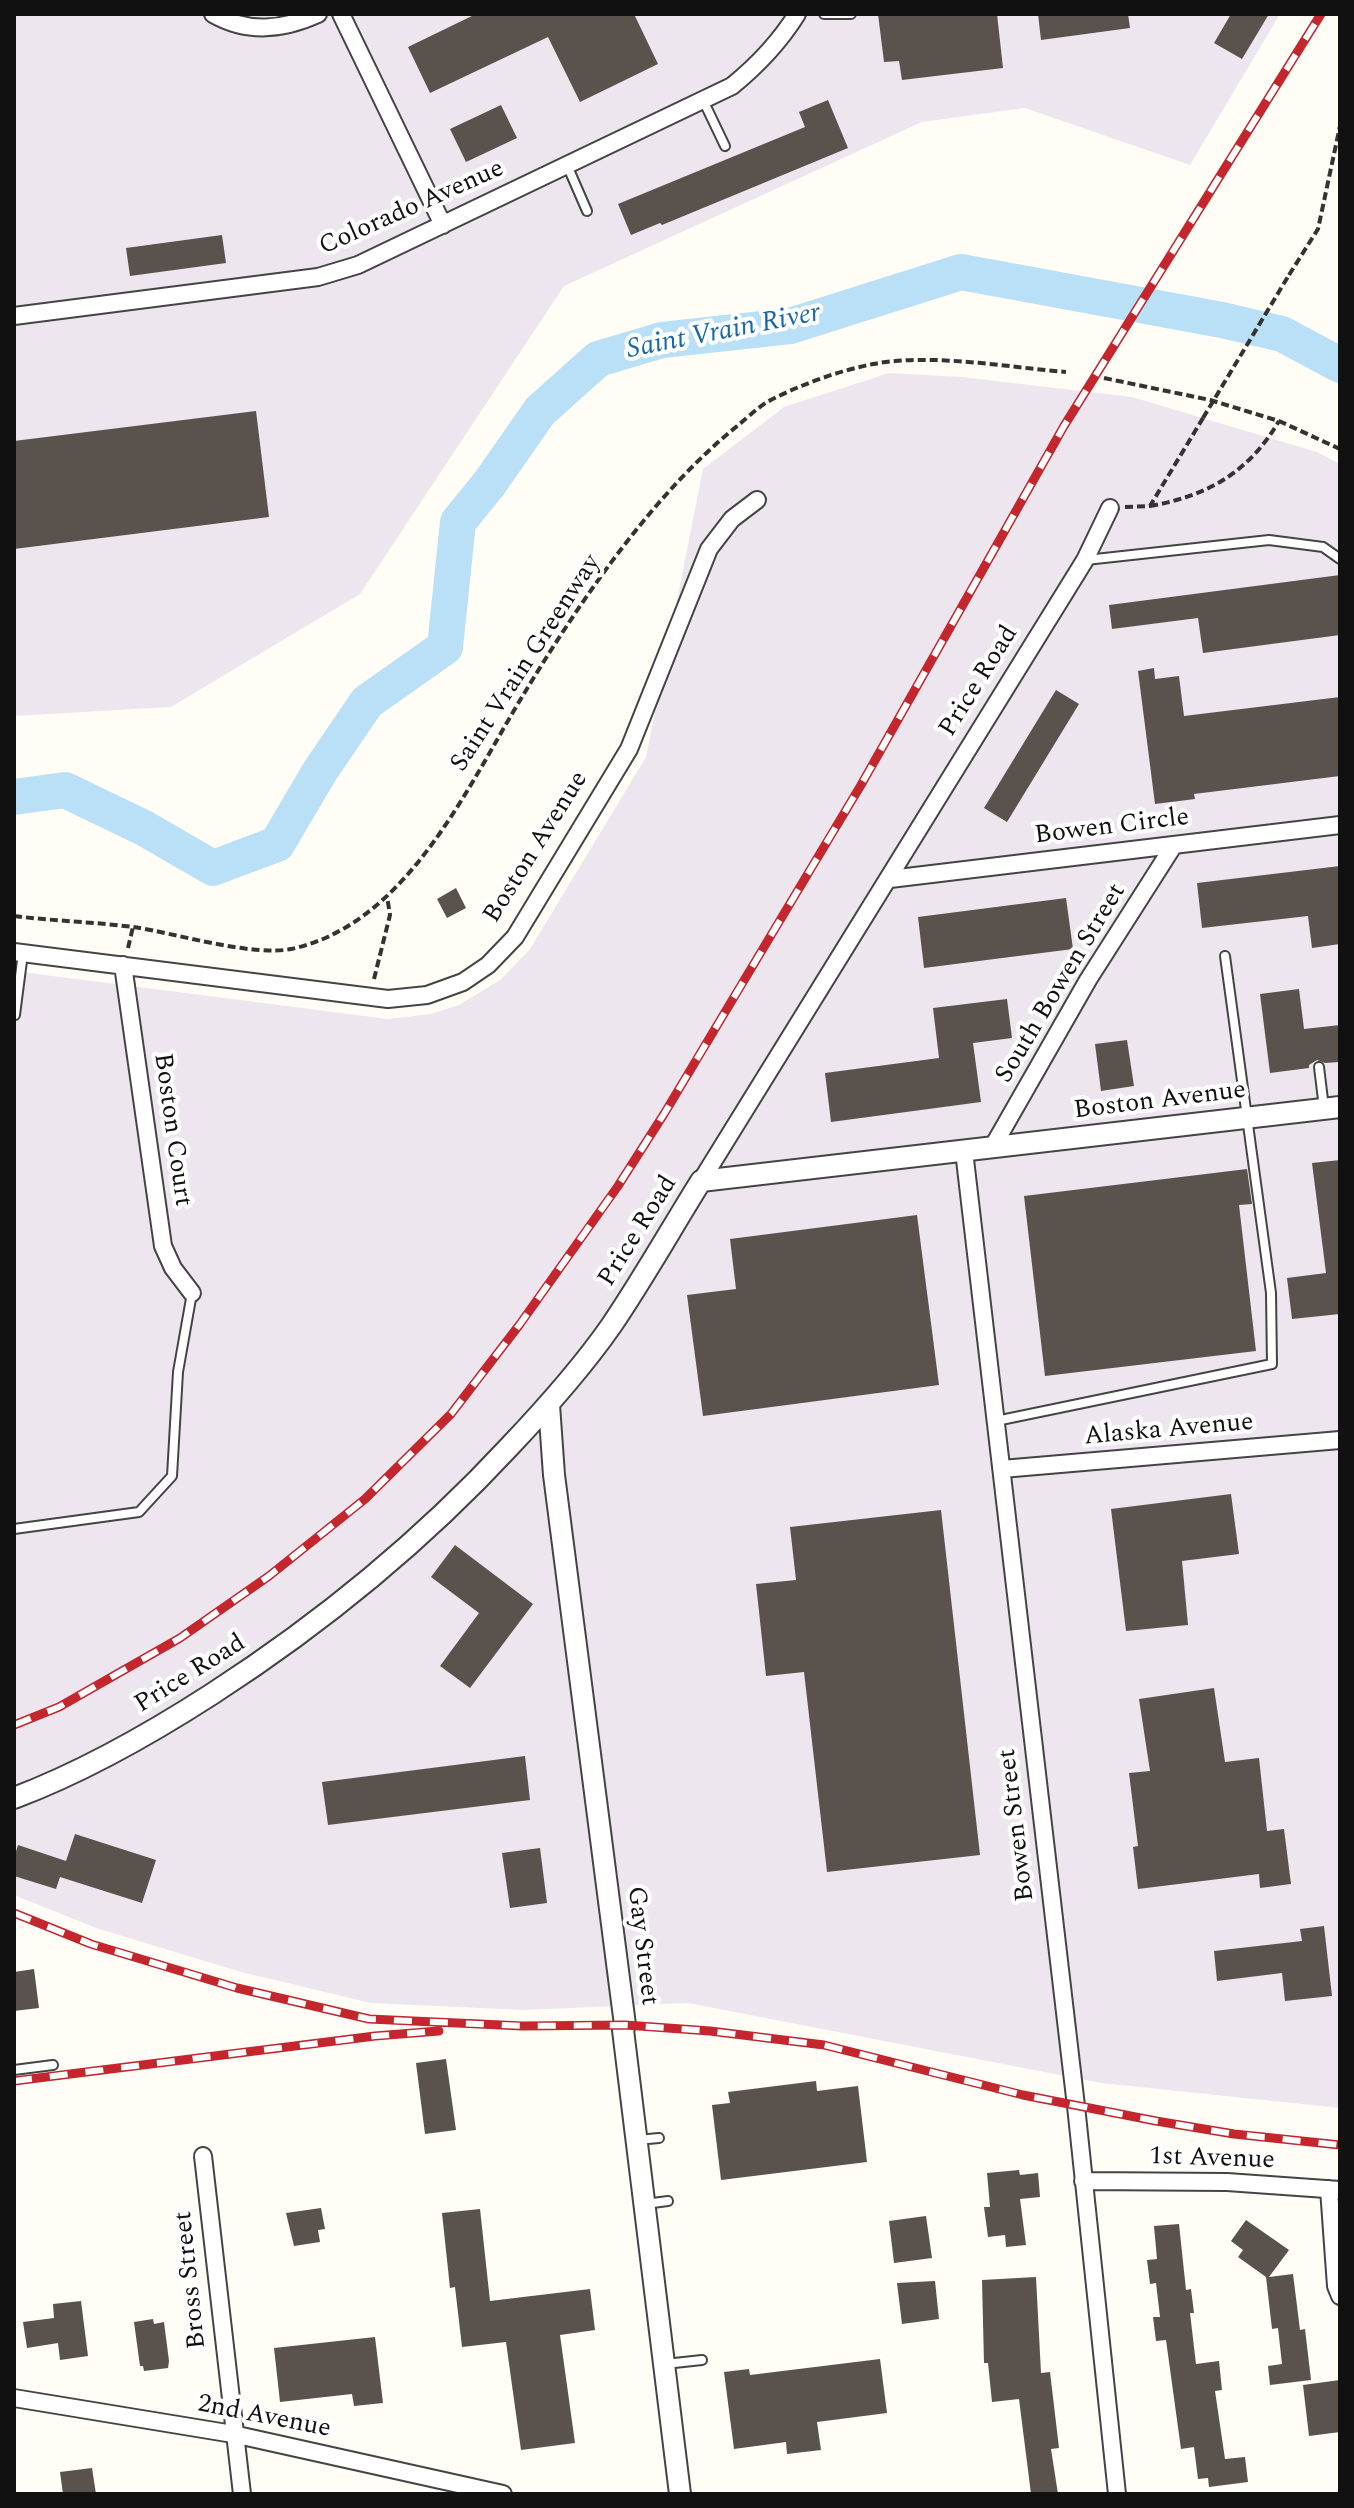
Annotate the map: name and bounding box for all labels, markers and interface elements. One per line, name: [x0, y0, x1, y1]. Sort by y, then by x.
street label: Colorado Avenue: [315, 154, 509, 264]
water label: Saint Vrain River: [624, 298, 824, 368]
street label: Saint Vrain Greenway: [445, 550, 609, 778]
street label: Price Road: [934, 621, 1026, 743]
street label: Boston Avenue: [478, 766, 596, 930]
street label: Bowen Circle: [1033, 803, 1191, 853]
street label: South Bowen Street: [990, 879, 1134, 1089]
street label: Boston Court: [145, 1051, 197, 1209]
street label: Boston Avenue: [1072, 1076, 1248, 1128]
street label: Price Road: [593, 1171, 685, 1293]
street label: Alaska Avenue: [1083, 1408, 1255, 1454]
street label: Price Road: [130, 1629, 252, 1721]
street label: Bowen Street: [993, 1747, 1043, 1903]
street label: Gay Street: [618, 1885, 664, 2007]
street label: 1st Avenue: [1149, 2142, 1275, 2178]
street label: Bross Street: [169, 2210, 215, 2350]
street label: 2nd Avenue: [195, 2390, 333, 2446]

